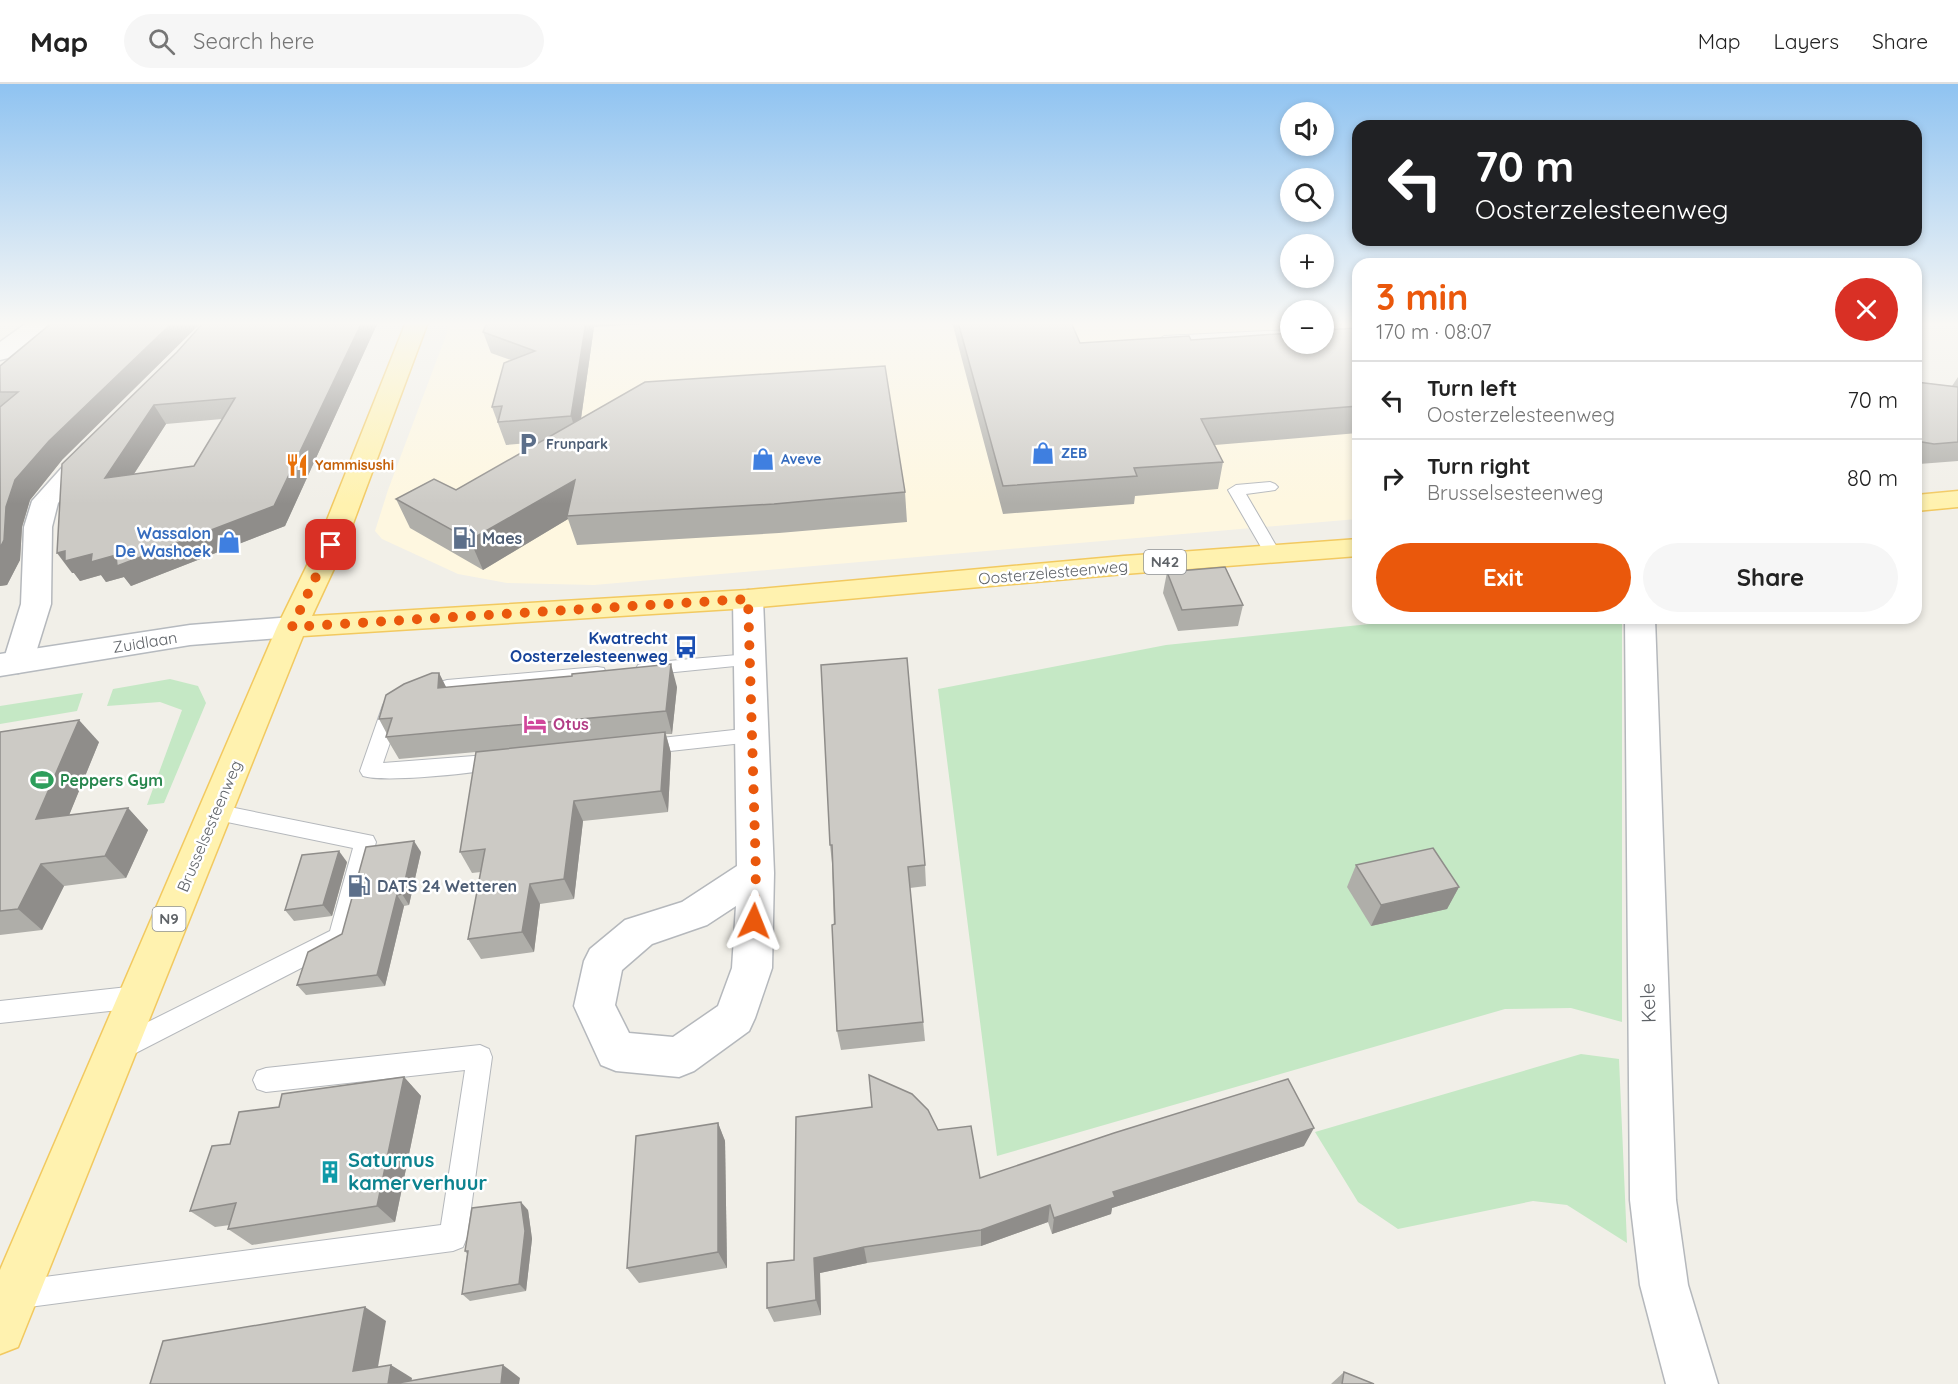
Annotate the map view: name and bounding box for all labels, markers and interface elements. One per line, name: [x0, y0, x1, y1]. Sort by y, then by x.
search box: [124, 14, 544, 68]
text: Map: [30, 24, 88, 59]
icon: search: [145, 25, 178, 58]
text: Search here: [193, 27, 315, 55]
text: Map: [1698, 28, 1741, 54]
text: Layers: [1774, 28, 1839, 54]
text: Share: [1872, 28, 1928, 54]
map controls: [1280, 102, 1334, 354]
button: sound: [1280, 102, 1334, 156]
text: 70 m: [1475, 140, 1574, 193]
icon: left: [1376, 144, 1454, 222]
button: search: [1280, 168, 1334, 222]
text: Oosterzelesteenweg: [1475, 192, 1729, 226]
button: +: [1280, 234, 1334, 288]
text: 3 min: [1376, 274, 1469, 319]
button: close: [1835, 278, 1898, 341]
button: −: [1280, 300, 1334, 354]
text: 170 m · 08:07: [1376, 319, 1492, 344]
text: Turn left: [1427, 374, 1517, 402]
icon: left: [1376, 384, 1409, 417]
text: 70 m: [1848, 386, 1898, 414]
text: Oosterzelesteenweg: [1427, 402, 1615, 427]
parking icon: Frunpark: [515, 431, 541, 457]
place label: Frunpark: [546, 435, 608, 453]
shop icon: ZEB: [1030, 440, 1056, 466]
place label: ZEB: [1061, 444, 1087, 462]
shop icon: Aveve: [750, 446, 776, 472]
place label: Aveve: [781, 450, 822, 468]
restaurant icon: Yammisushi: [284, 452, 310, 478]
text: Turn right: [1427, 452, 1531, 480]
place label: Yammisushi: [315, 456, 394, 474]
icon: right: [1376, 462, 1409, 495]
text: 80 m: [1847, 464, 1898, 492]
text: Brusselsesteenweg: [1427, 480, 1603, 505]
pin: [305, 519, 356, 570]
place label: Wassalon De Washoek: [115, 523, 211, 561]
fuel station icon: Maes: [451, 525, 477, 551]
icon: arrive: [314, 528, 347, 561]
place label: Maes: [482, 528, 523, 548]
shop icon: Wassalon De Washoek: [216, 529, 242, 555]
button: Exit: [1376, 543, 1631, 612]
button: Share: [1643, 543, 1898, 612]
road number: N42: [1144, 550, 1186, 574]
street label: Oosterzelesteenweg: [977, 555, 1129, 589]
street label: Zuidlaan: [111, 627, 179, 657]
place label: Kwatrecht Oosterzelesteenweg: [510, 628, 668, 666]
bus stop icon: Kwatrecht Oosterzelesteenweg: [673, 634, 699, 660]
hotel icon: Otus: [522, 711, 548, 737]
place label: Otus: [553, 714, 589, 734]
street label: Brusselsesteenweg: [172, 757, 246, 895]
sports icon: Peppers Gym: [29, 767, 55, 793]
place label: Peppers Gym: [60, 770, 163, 790]
fuel station icon: DATS 24 Wetteren: [346, 873, 372, 899]
place label: DATS 24 Wetteren: [377, 876, 517, 896]
position arrow: [722, 889, 786, 953]
road number: N9: [152, 907, 186, 931]
street label: Kele: [1634, 983, 1661, 1023]
place label: Saturnus kamerverhuur: [348, 1147, 488, 1195]
building icon: Saturnus kamerverhuur: [317, 1159, 343, 1185]

